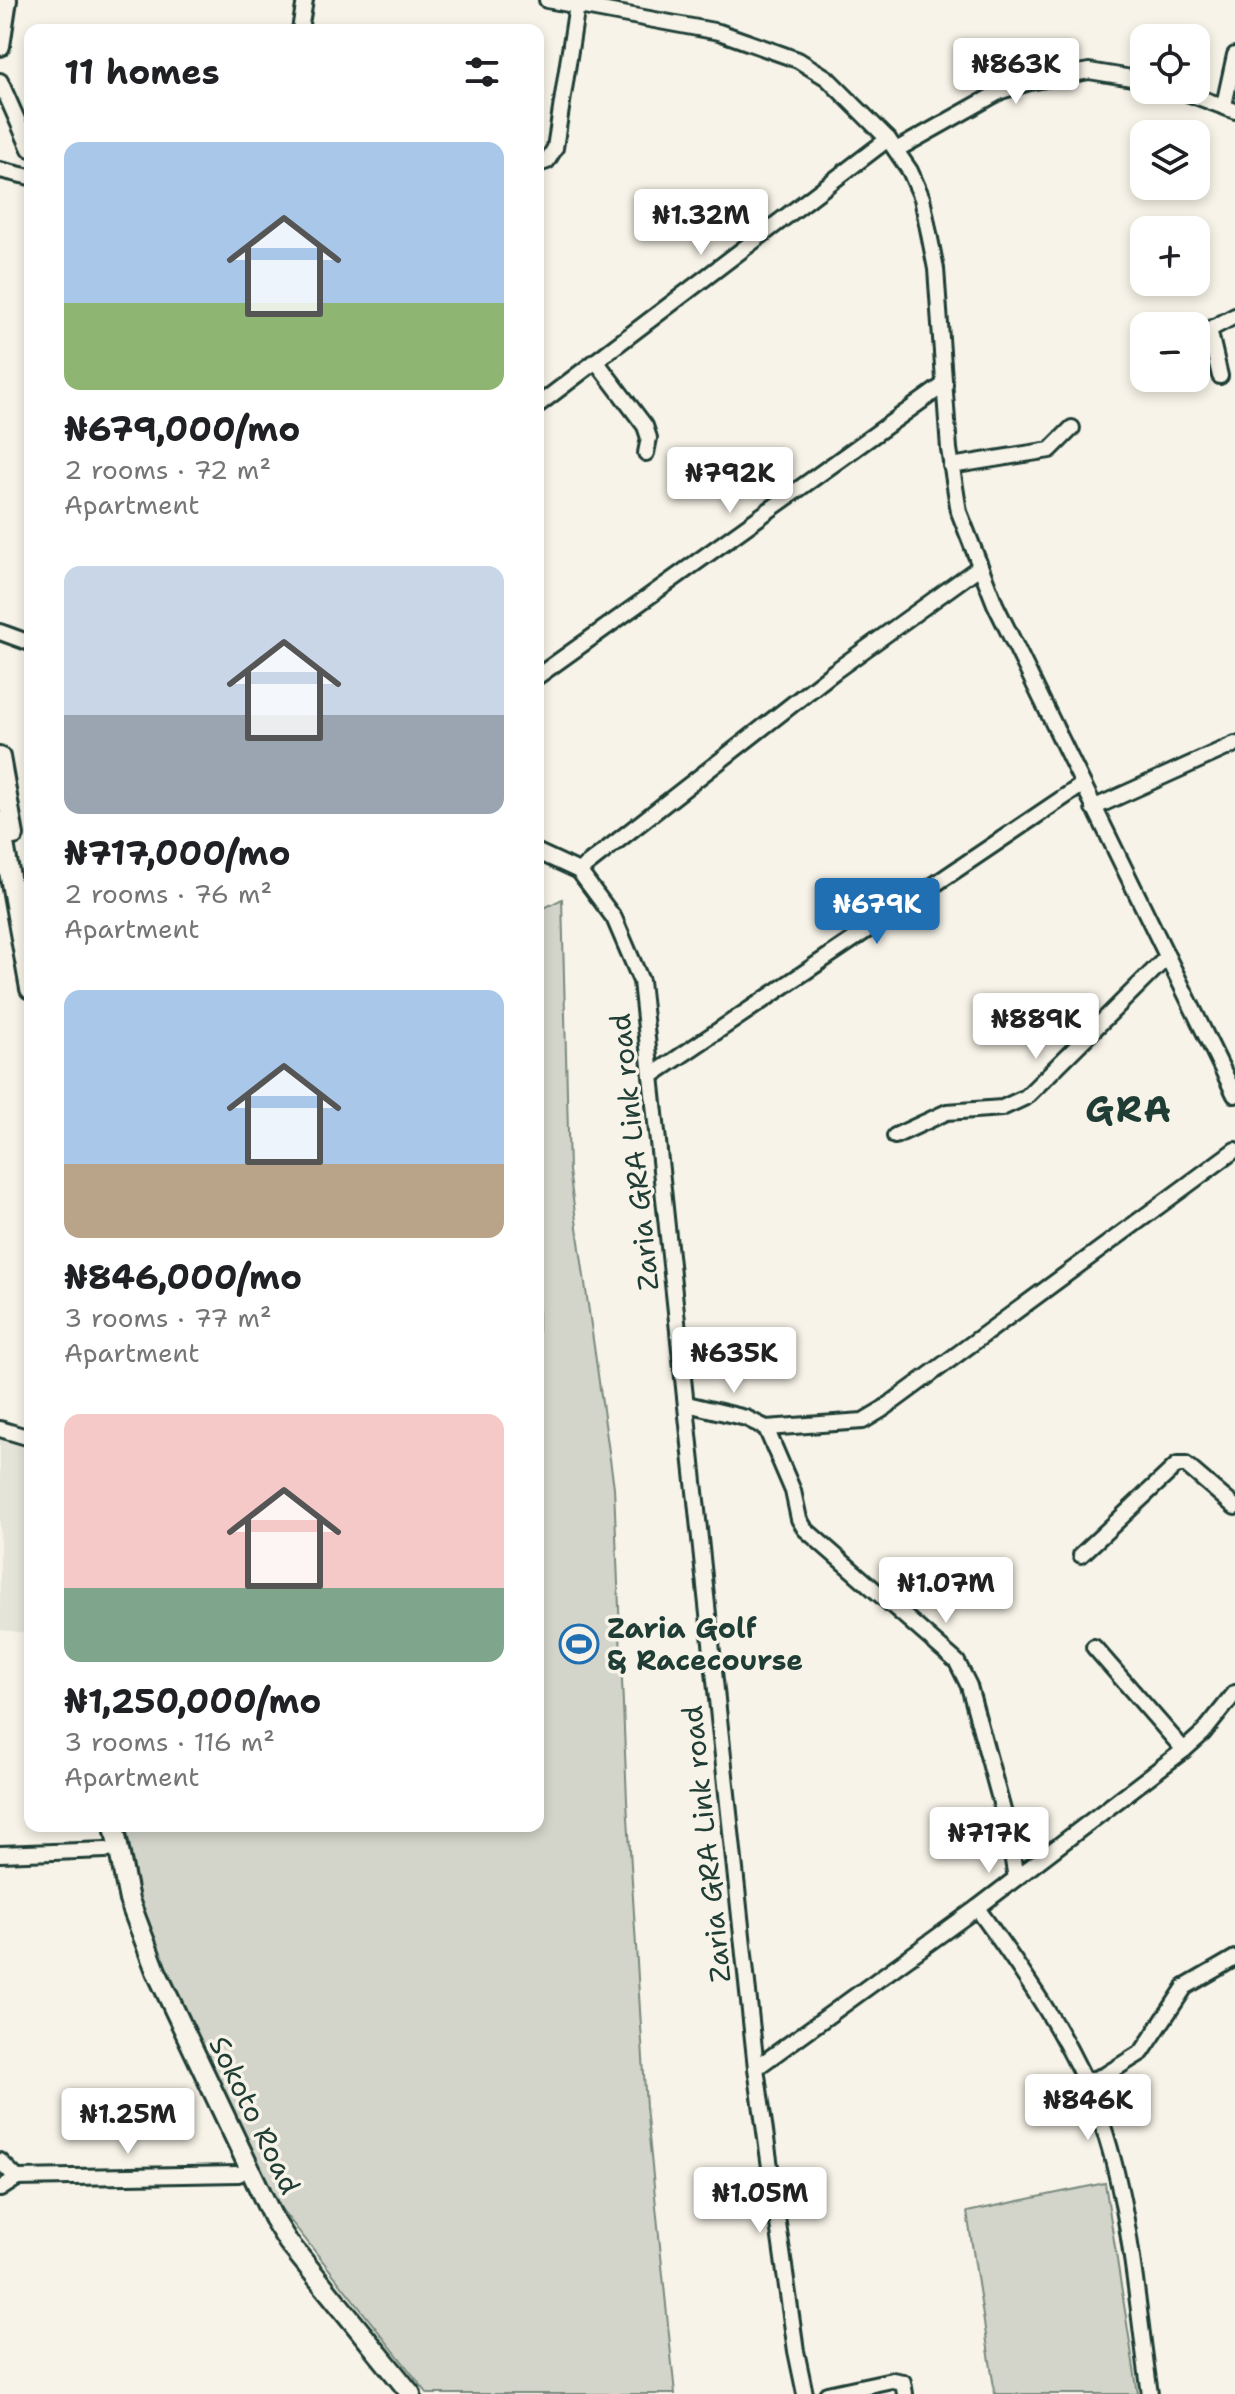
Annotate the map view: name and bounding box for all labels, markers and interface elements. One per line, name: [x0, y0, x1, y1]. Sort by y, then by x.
map controls: [1130, 24, 1210, 392]
button: locate: [1130, 24, 1210, 104]
pin: ₦863K: [960, 38, 1072, 106]
text: ₦863K: [971, 46, 1061, 81]
text: 11 homes: [64, 49, 220, 95]
icon: filters: [460, 50, 504, 94]
button: layers: [1130, 120, 1210, 200]
pin: ₦1.32M: [636, 189, 766, 257]
icon: home: [212, 194, 356, 338]
text: ₦1.32M: [652, 197, 750, 232]
button: +: [1130, 216, 1210, 296]
button: −: [1130, 312, 1210, 392]
text: ₦679,000/mo: [64, 406, 300, 452]
pin: ₦792K: [674, 447, 786, 515]
text: 2 rooms · 72 m²: [64, 452, 271, 487]
text: ₦792K: [685, 455, 775, 490]
text: Apartment: [64, 487, 200, 522]
icon: home: [212, 618, 356, 762]
text: ₦717,000/mo: [64, 830, 291, 876]
text: 2 rooms · 76 m²: [64, 876, 272, 911]
pin: ₦679K: [821, 878, 933, 946]
text: ₦679K: [833, 886, 921, 921]
text: Apartment: [64, 911, 200, 946]
pin: ₦889K: [980, 993, 1092, 1061]
text: ₦889K: [991, 1001, 1081, 1036]
street label: Zaria GRA Link road: [601, 1012, 667, 1292]
icon: home: [212, 1042, 356, 1186]
district label: GRA: [1085, 1085, 1173, 1134]
text: ₦846,000/mo: [64, 1254, 302, 1300]
text: 3 rooms · 77 m²: [64, 1300, 272, 1335]
pin: ₦635K: [678, 1327, 790, 1395]
text: Apartment: [64, 1335, 200, 1370]
text: ₦635K: [690, 1335, 778, 1370]
icon: home: [212, 1466, 356, 1610]
pin: ₦1.07M: [881, 1557, 1011, 1625]
text: ₦1.07M: [897, 1565, 995, 1600]
place label: Zaria Golf & Racecourse: [607, 1609, 803, 1679]
sports icon: Zaria Golf & Racecourse: [558, 1623, 600, 1665]
text: ₦1,250,000/mo: [64, 1678, 321, 1724]
street label: Zaria GRA Link road: [673, 1704, 739, 1984]
text: 3 rooms · 116 m²: [64, 1724, 275, 1759]
text: Apartment: [64, 1759, 200, 1794]
pin: ₦717K: [933, 1807, 1045, 1875]
text: ₦717K: [948, 1815, 1030, 1850]
street label: Sokoto Road: [200, 2030, 310, 2200]
pin: ₦846K: [1032, 2074, 1144, 2142]
text: ₦846K: [1043, 2082, 1133, 2117]
pin: ₦1.25M: [63, 2088, 193, 2156]
text: ₦1.25M: [79, 2096, 177, 2131]
pin: ₦1.05M: [695, 2167, 825, 2235]
text: ₦1.05M: [712, 2175, 808, 2210]

